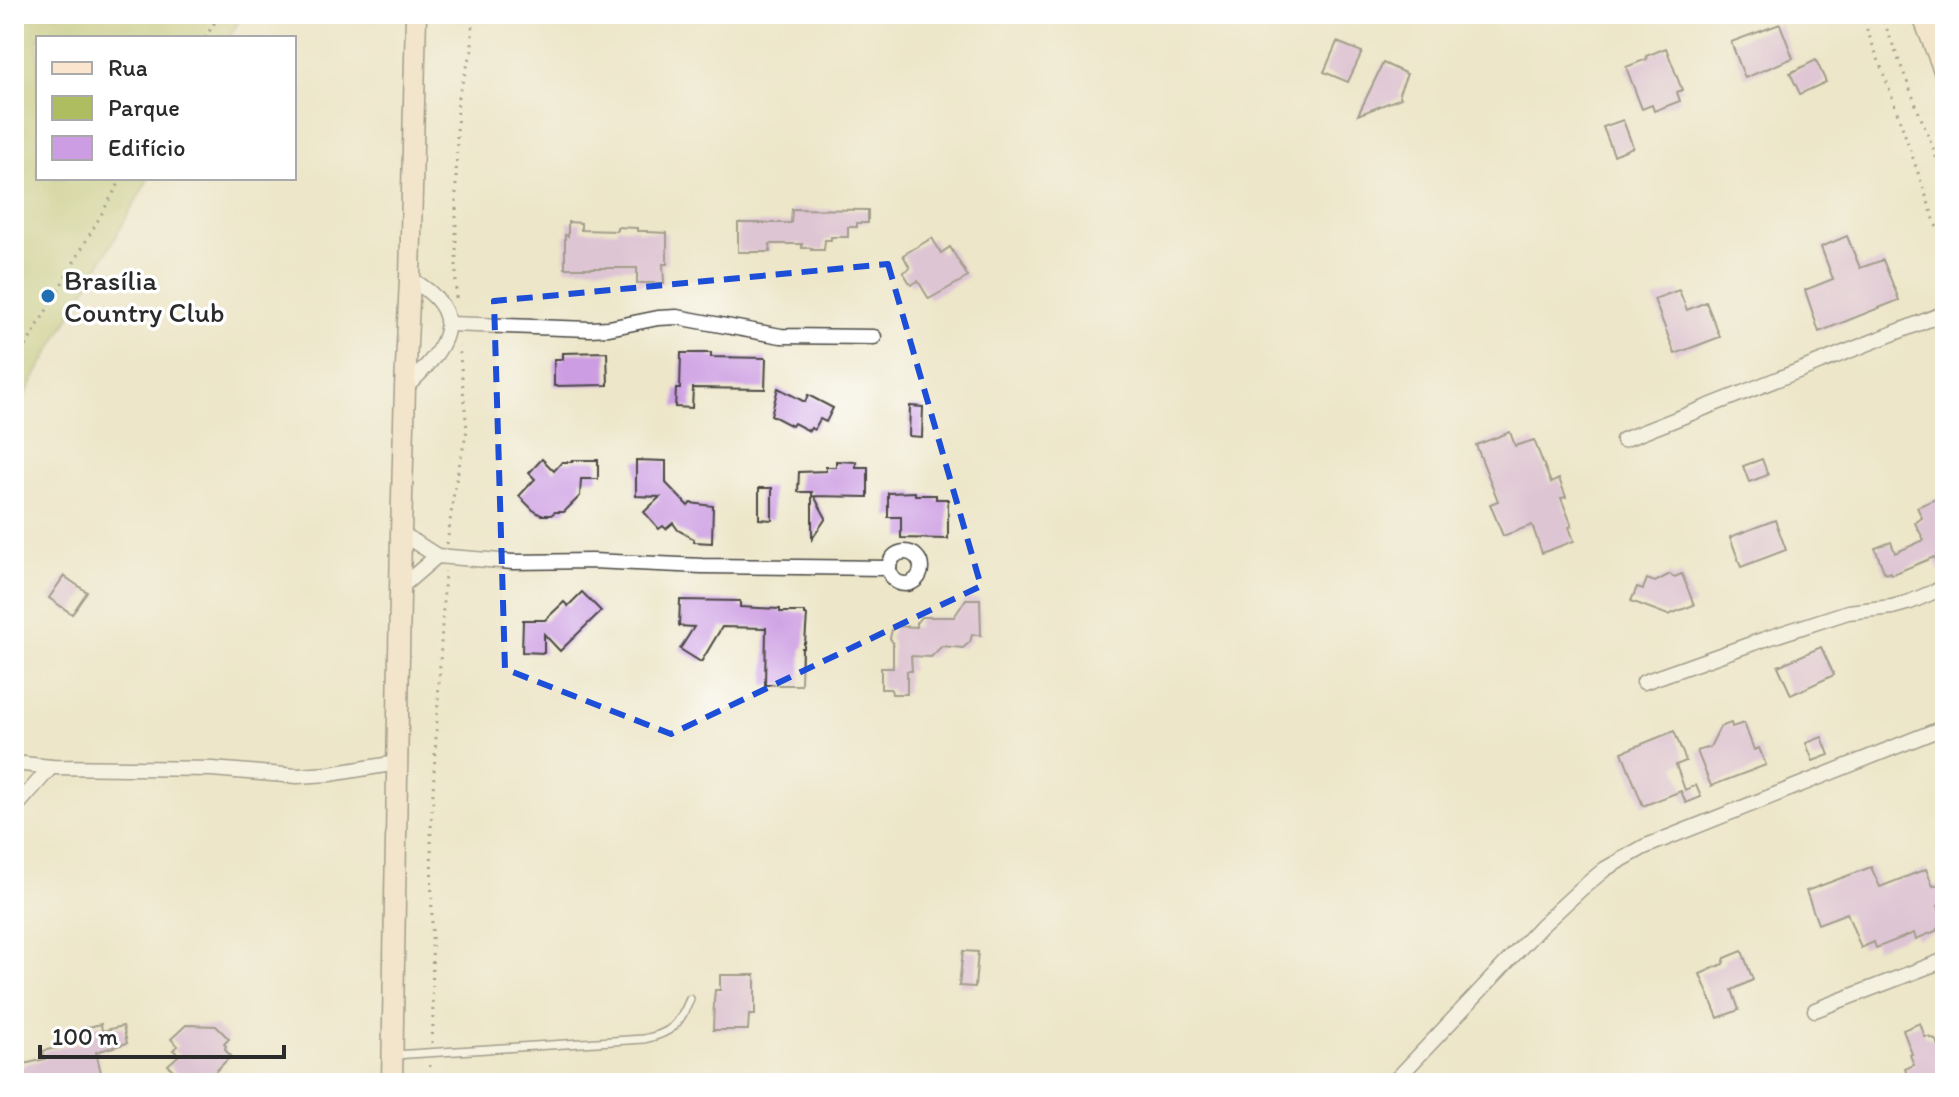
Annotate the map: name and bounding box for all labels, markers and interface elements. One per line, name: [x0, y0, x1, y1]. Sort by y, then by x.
legend: [36, 36, 296, 180]
text: Rua: [108, 53, 148, 82]
text: Parque: [108, 93, 180, 122]
text: Edifício: [108, 133, 185, 162]
place label: Brasília Country Club: [64, 263, 225, 329]
marker: Brasília Country Club: [39, 287, 57, 305]
scale bar: [40, 1009, 284, 1059]
text: 100 m: [52, 1022, 118, 1051]

